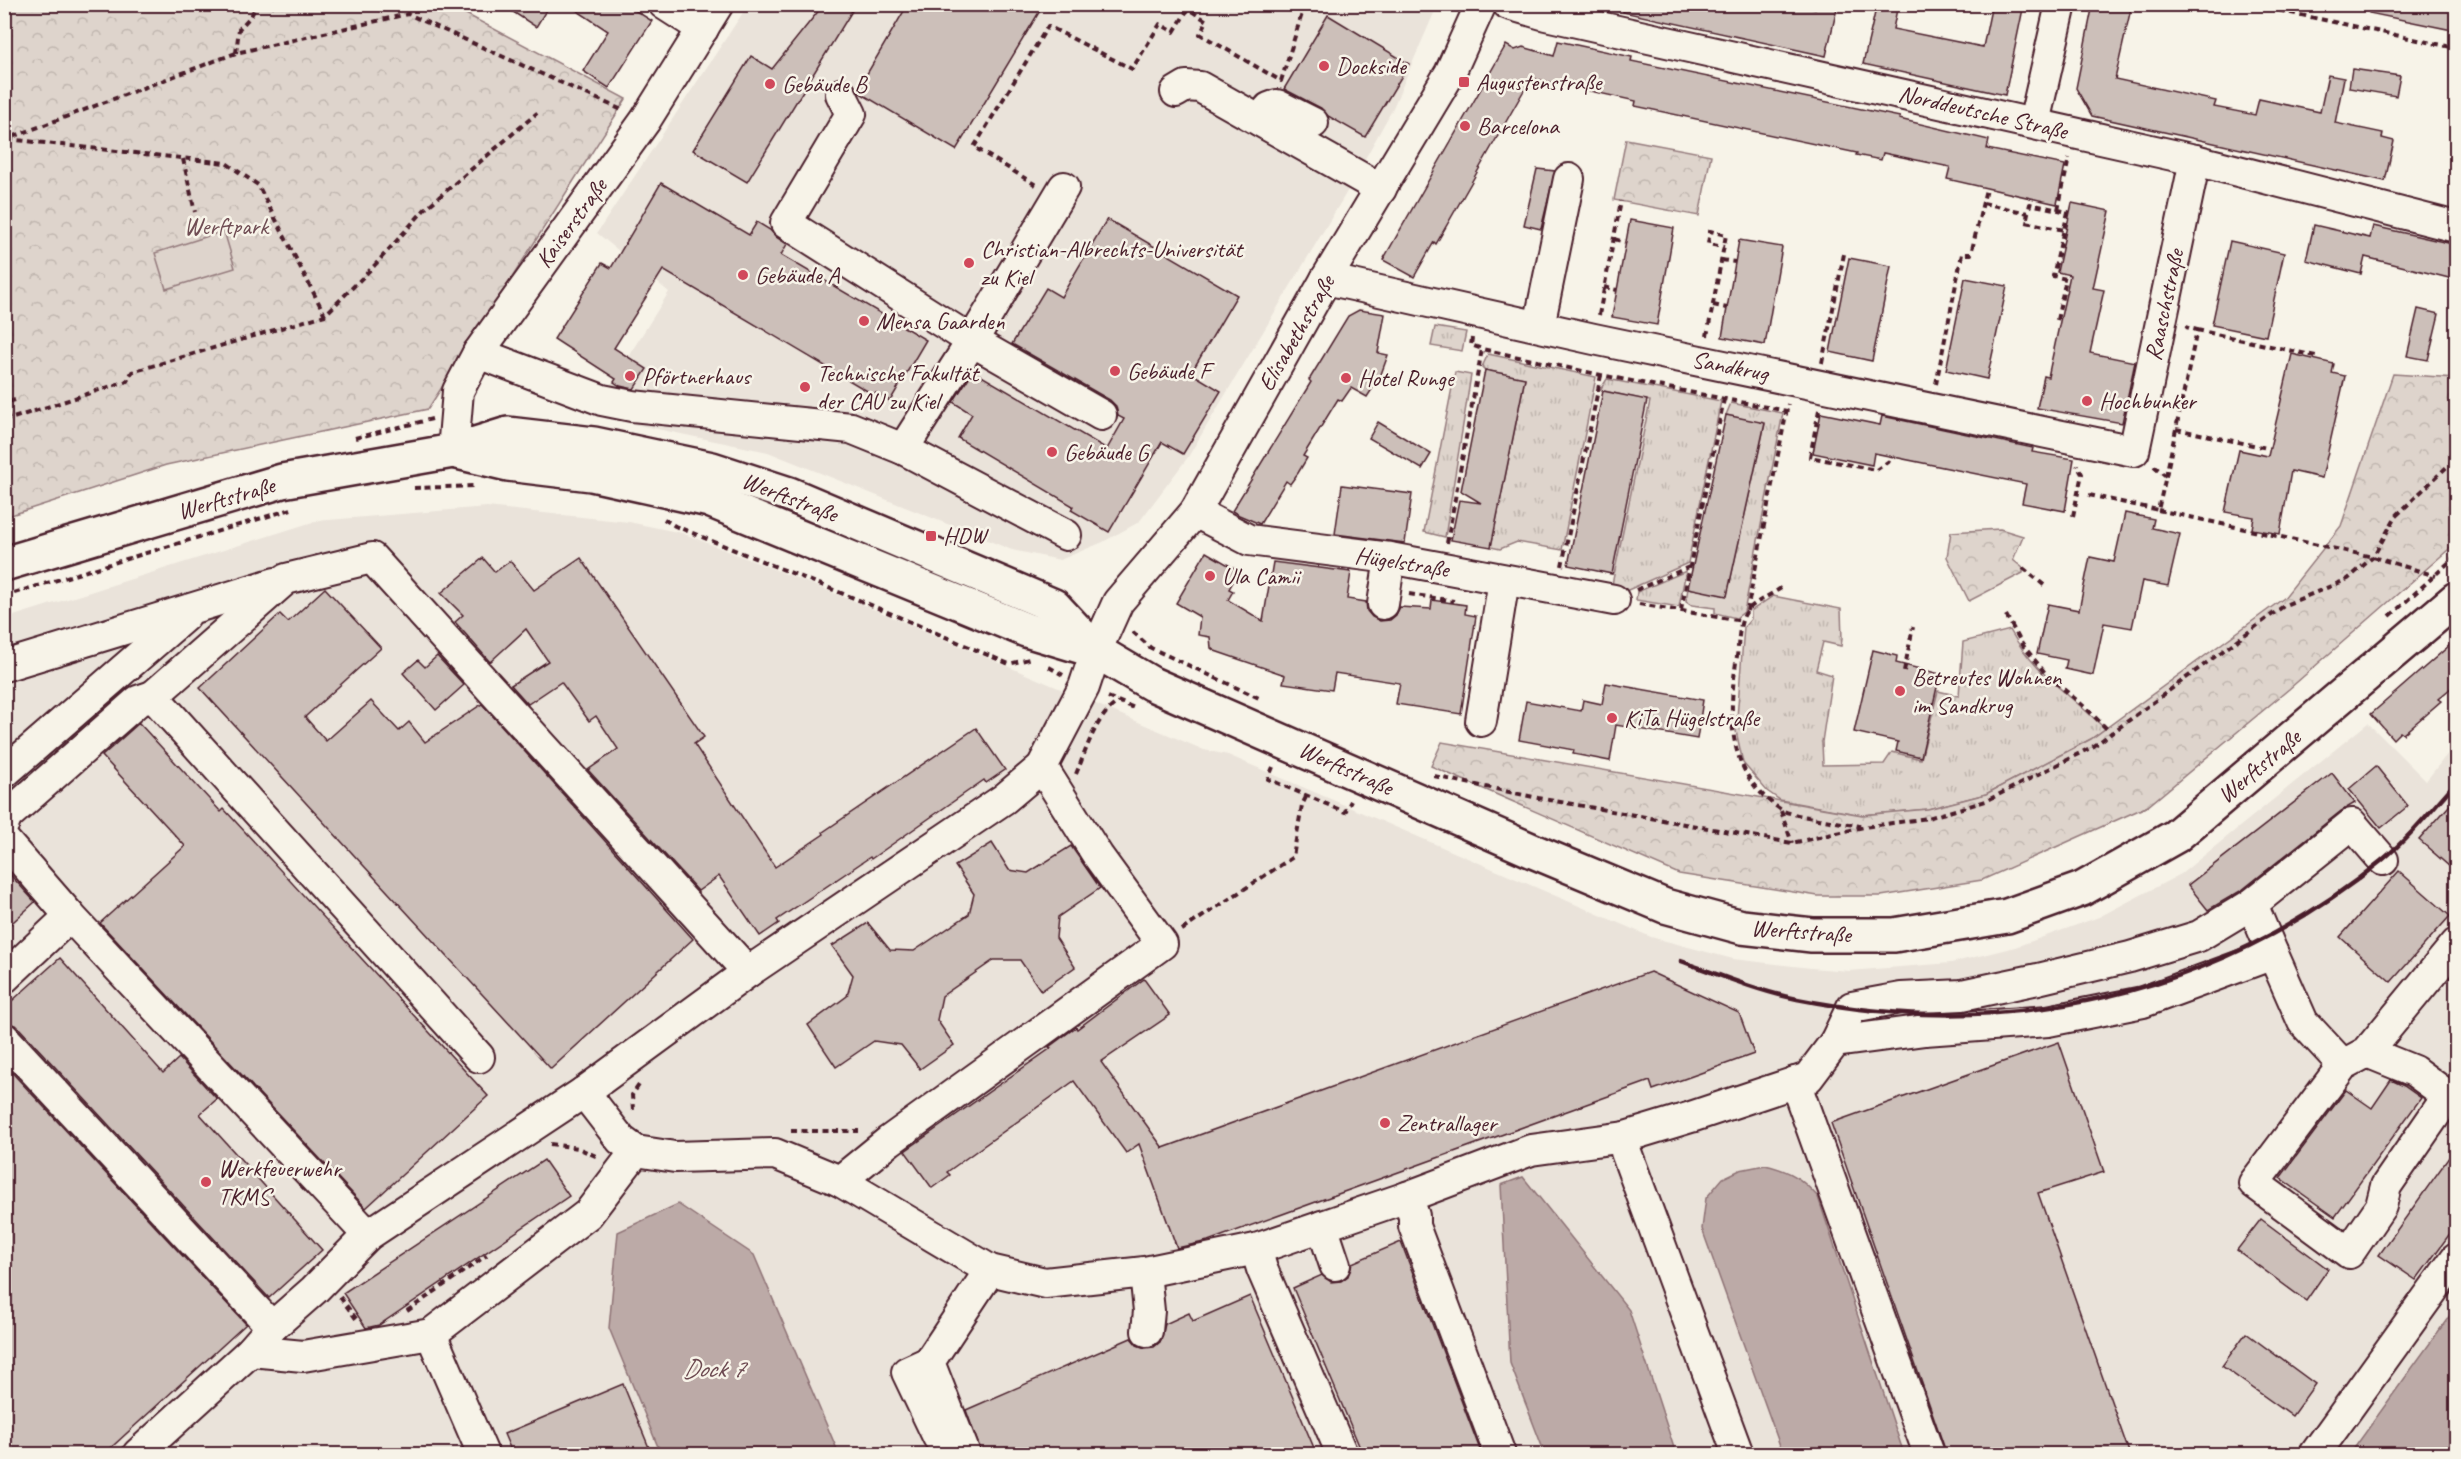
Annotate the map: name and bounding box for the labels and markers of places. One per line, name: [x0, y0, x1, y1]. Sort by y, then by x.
place label: Dockside: [1336, 51, 1408, 81]
marker: Dockside: [1317, 59, 1331, 73]
place label: Augustenstraße: [1476, 67, 1604, 97]
place label: Gebäude B: [782, 69, 868, 99]
marker: Augustenstraße: [1457, 75, 1471, 89]
marker: Gebäude B: [763, 77, 777, 91]
place label: Barcelona: [1477, 111, 1560, 141]
marker: Barcelona: [1458, 119, 1472, 133]
place label: Christian-Albrechts-Universität zu Kiel: [981, 234, 1244, 292]
marker: Christian-Albrechts-Universität zu Kiel: [962, 256, 976, 270]
place label: Gebäude A: [755, 260, 840, 290]
marker: Gebäude A: [736, 268, 750, 282]
place label: Mensa Gaarden: [876, 306, 1005, 336]
marker: Mensa Gaarden: [857, 314, 871, 328]
place label: Gebäude F: [1127, 356, 1215, 386]
place label: Technische Fakultät der CAU zu Kiel: [817, 358, 980, 416]
place label: Pförtnerhaus: [642, 361, 752, 391]
place label: Hotel Runge: [1358, 363, 1456, 393]
marker: Gebäude F: [1108, 364, 1122, 378]
marker: Pförtnerhaus: [623, 369, 637, 383]
marker: Hotel Runge: [1339, 371, 1353, 385]
marker: Technische Fakultät der CAU zu Kiel: [798, 380, 812, 394]
place label: Hochbunker: [2099, 386, 2198, 416]
marker: Hochbunker: [2080, 394, 2094, 408]
place label: Gebäude G: [1064, 437, 1150, 467]
marker: Gebäude G: [1045, 445, 1059, 459]
place label: HDW: [943, 521, 989, 551]
marker: HDW: [924, 529, 938, 543]
place label: Ula Camii: [1222, 561, 1302, 591]
marker: Ula Camii: [1203, 569, 1217, 583]
place label: Betreutes Wohnen im Sandkrug: [1912, 662, 2063, 720]
marker: Betreutes Wohnen im Sandkrug: [1893, 684, 1907, 698]
place label: KiTa Hügelstraße: [1624, 703, 1761, 733]
marker: KiTa Hügelstraße: [1605, 711, 1619, 725]
place label: Zentrallager: [1397, 1108, 1499, 1138]
marker: Zentrallager: [1378, 1116, 1392, 1130]
place label: Werkfeuerwehr TKMS: [218, 1153, 343, 1211]
marker: Werkfeuerwehr TKMS: [199, 1175, 213, 1189]

